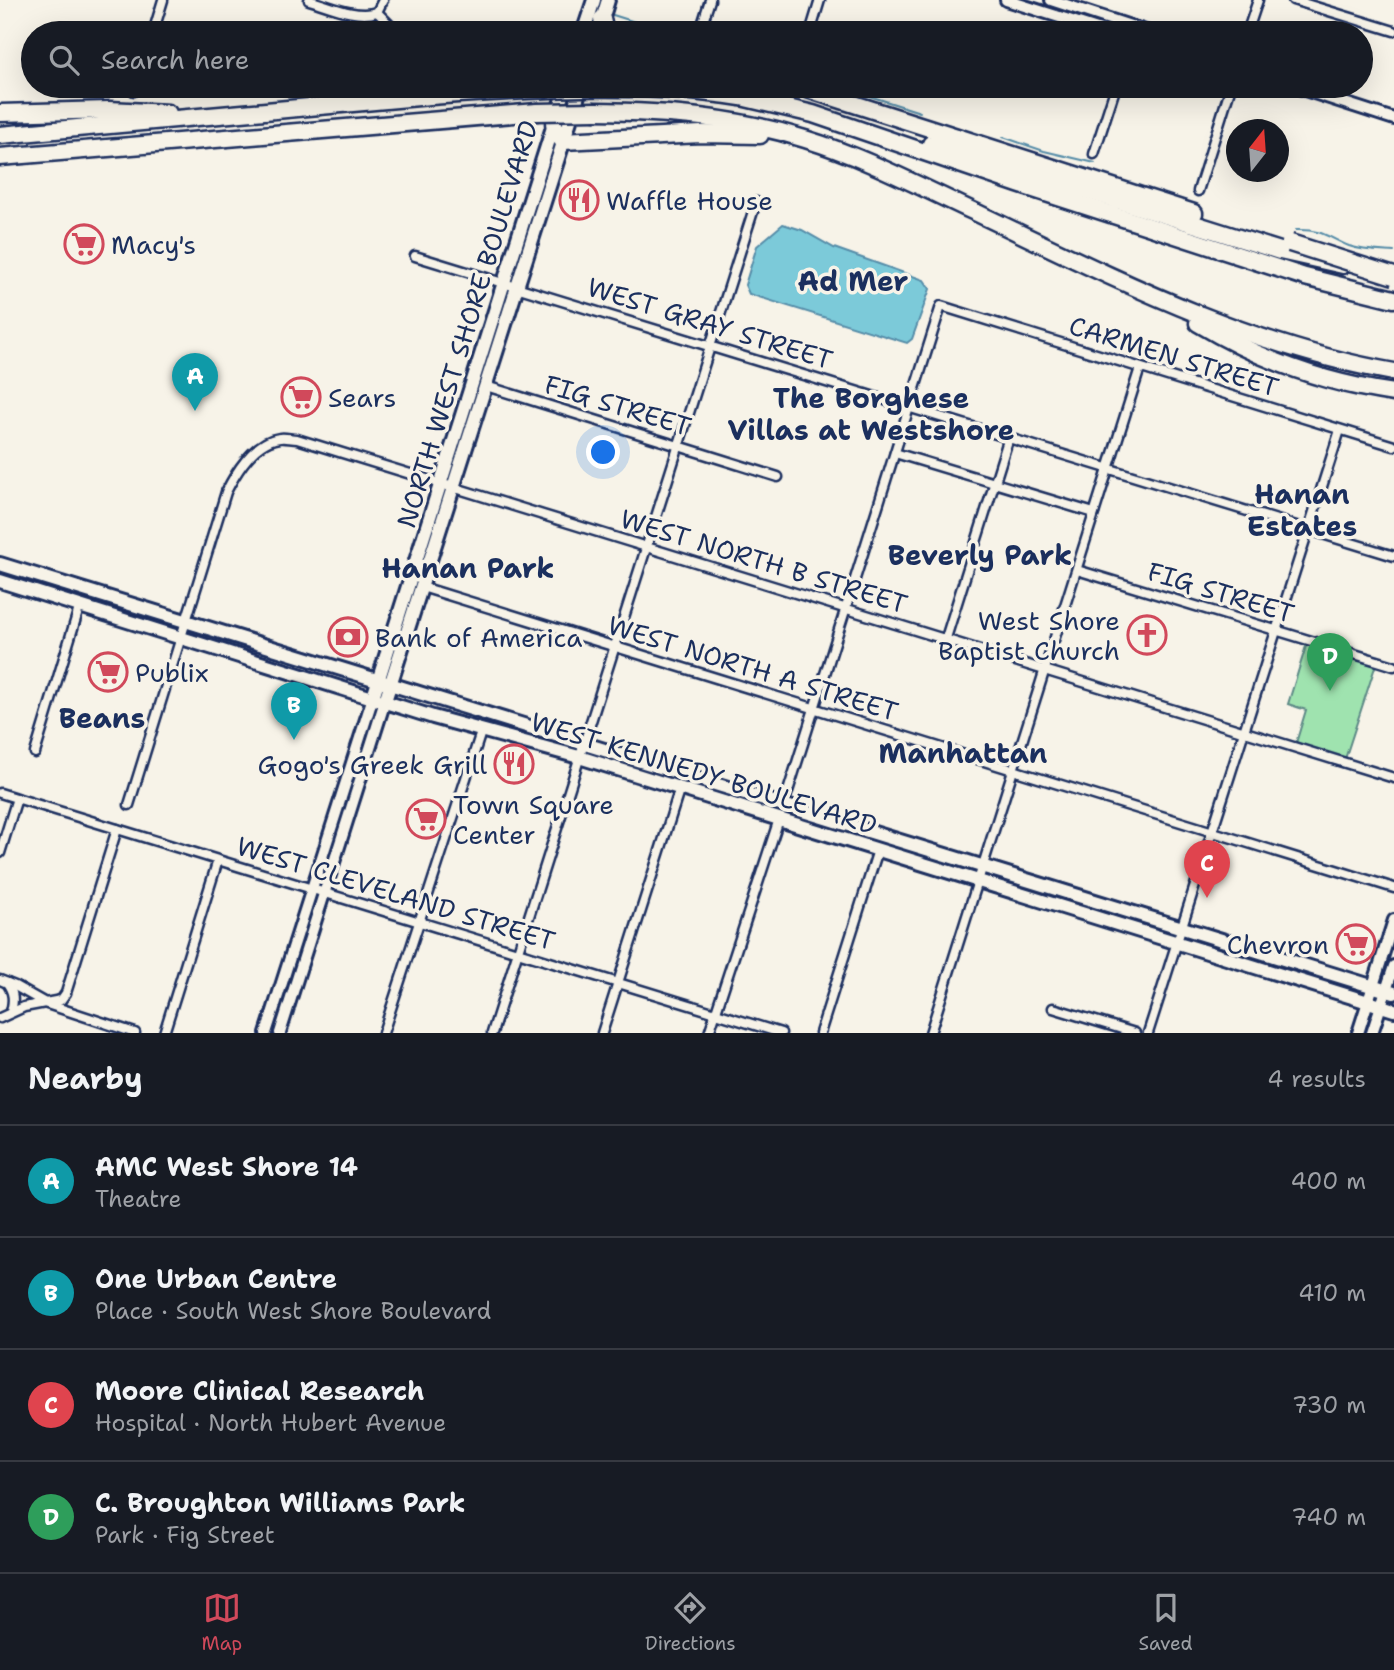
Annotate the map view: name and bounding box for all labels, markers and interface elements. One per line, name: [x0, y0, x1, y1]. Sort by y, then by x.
search box: [21, 21, 1373, 98]
icon: search: [45, 41, 83, 79]
text: Search here: [101, 42, 250, 77]
street label: NORTH WEST SHORE BOULEVARD: [388, 116, 546, 532]
north arrow: [1226, 119, 1289, 182]
restaurant icon: Waffle House: [558, 179, 600, 221]
place label: Waffle House: [606, 183, 773, 218]
supermarket icon: Macy's: [63, 223, 105, 265]
place label: Macy's: [111, 227, 196, 262]
district label: Ad Mer: [798, 262, 908, 300]
street label: WEST GRAY STREET: [583, 269, 837, 377]
street label: CARMEN STREET: [1065, 307, 1283, 405]
pin: A: [172, 353, 218, 411]
street label: FIG STREET: [540, 366, 696, 444]
supermarket icon: Sears: [280, 376, 322, 418]
district label: The Borghese Villas at Westshore: [727, 379, 1015, 449]
place label: Sears: [328, 380, 396, 415]
your location: [586, 435, 620, 469]
district label: Hanan Estates: [1247, 475, 1357, 545]
street label: WEST NORTH B STREET: [616, 501, 912, 621]
district label: Beverly Park: [888, 536, 1072, 574]
district label: Hanan Park: [382, 549, 555, 587]
street label: FIG STREET: [1143, 553, 1299, 631]
place label: West Shore Baptist Church: [938, 603, 1120, 668]
street label: WEST NORTH A STREET: [604, 607, 902, 729]
church icon: West Shore Baptist Church: [1126, 614, 1168, 656]
bank icon: Bank of America: [327, 616, 369, 658]
place label: Bank of America: [375, 620, 582, 655]
pin: D: [1307, 633, 1353, 691]
supermarket icon: Publix: [87, 651, 129, 693]
place label: Publix: [135, 655, 208, 690]
pin: B: [271, 682, 317, 740]
district label: Beans: [59, 699, 145, 737]
street label: WEST KENNEDY BOULEVARD: [527, 704, 881, 842]
district label: Manhattan: [879, 734, 1047, 772]
restaurant icon: Gogo's Greek Grill: [493, 743, 535, 785]
place label: Gogo's Greek Grill: [258, 747, 487, 782]
place label: Town Square Center: [453, 787, 614, 852]
supermarket icon: Town Square Center: [405, 798, 447, 840]
street label: WEST CLEVELAND STREET: [232, 828, 560, 958]
pin: C: [1184, 840, 1230, 898]
supermarket icon: Chevron: [1335, 923, 1377, 965]
place label: Chevron: [1227, 927, 1329, 962]
text: Nearby: [28, 1058, 143, 1099]
text: 4 results: [1267, 1064, 1366, 1094]
text: AMC West Shore 14: [95, 1149, 358, 1184]
text: A: [42, 1166, 60, 1196]
text: 400 m: [1290, 1166, 1366, 1196]
text: Theatre: [95, 1184, 182, 1214]
text: One Urban Centre: [95, 1261, 337, 1296]
text: B: [44, 1278, 58, 1308]
text: 410 m: [1298, 1278, 1366, 1308]
text: Place · South West Shore Boulevard: [95, 1296, 491, 1326]
text: Moore Clinical Research: [95, 1373, 424, 1408]
text: C: [44, 1390, 58, 1420]
text: 730 m: [1292, 1390, 1366, 1420]
text: Hospital · North Hubert Avenue: [95, 1408, 446, 1438]
text: C. Broughton Williams Park: [95, 1485, 466, 1520]
text: D: [43, 1502, 59, 1532]
text: 740 m: [1291, 1502, 1366, 1532]
text: Park · Fig Street: [95, 1520, 275, 1550]
tab: Map: [201, 1589, 242, 1656]
tab: Directions: [645, 1589, 736, 1656]
tab: Saved: [1139, 1589, 1193, 1656]

